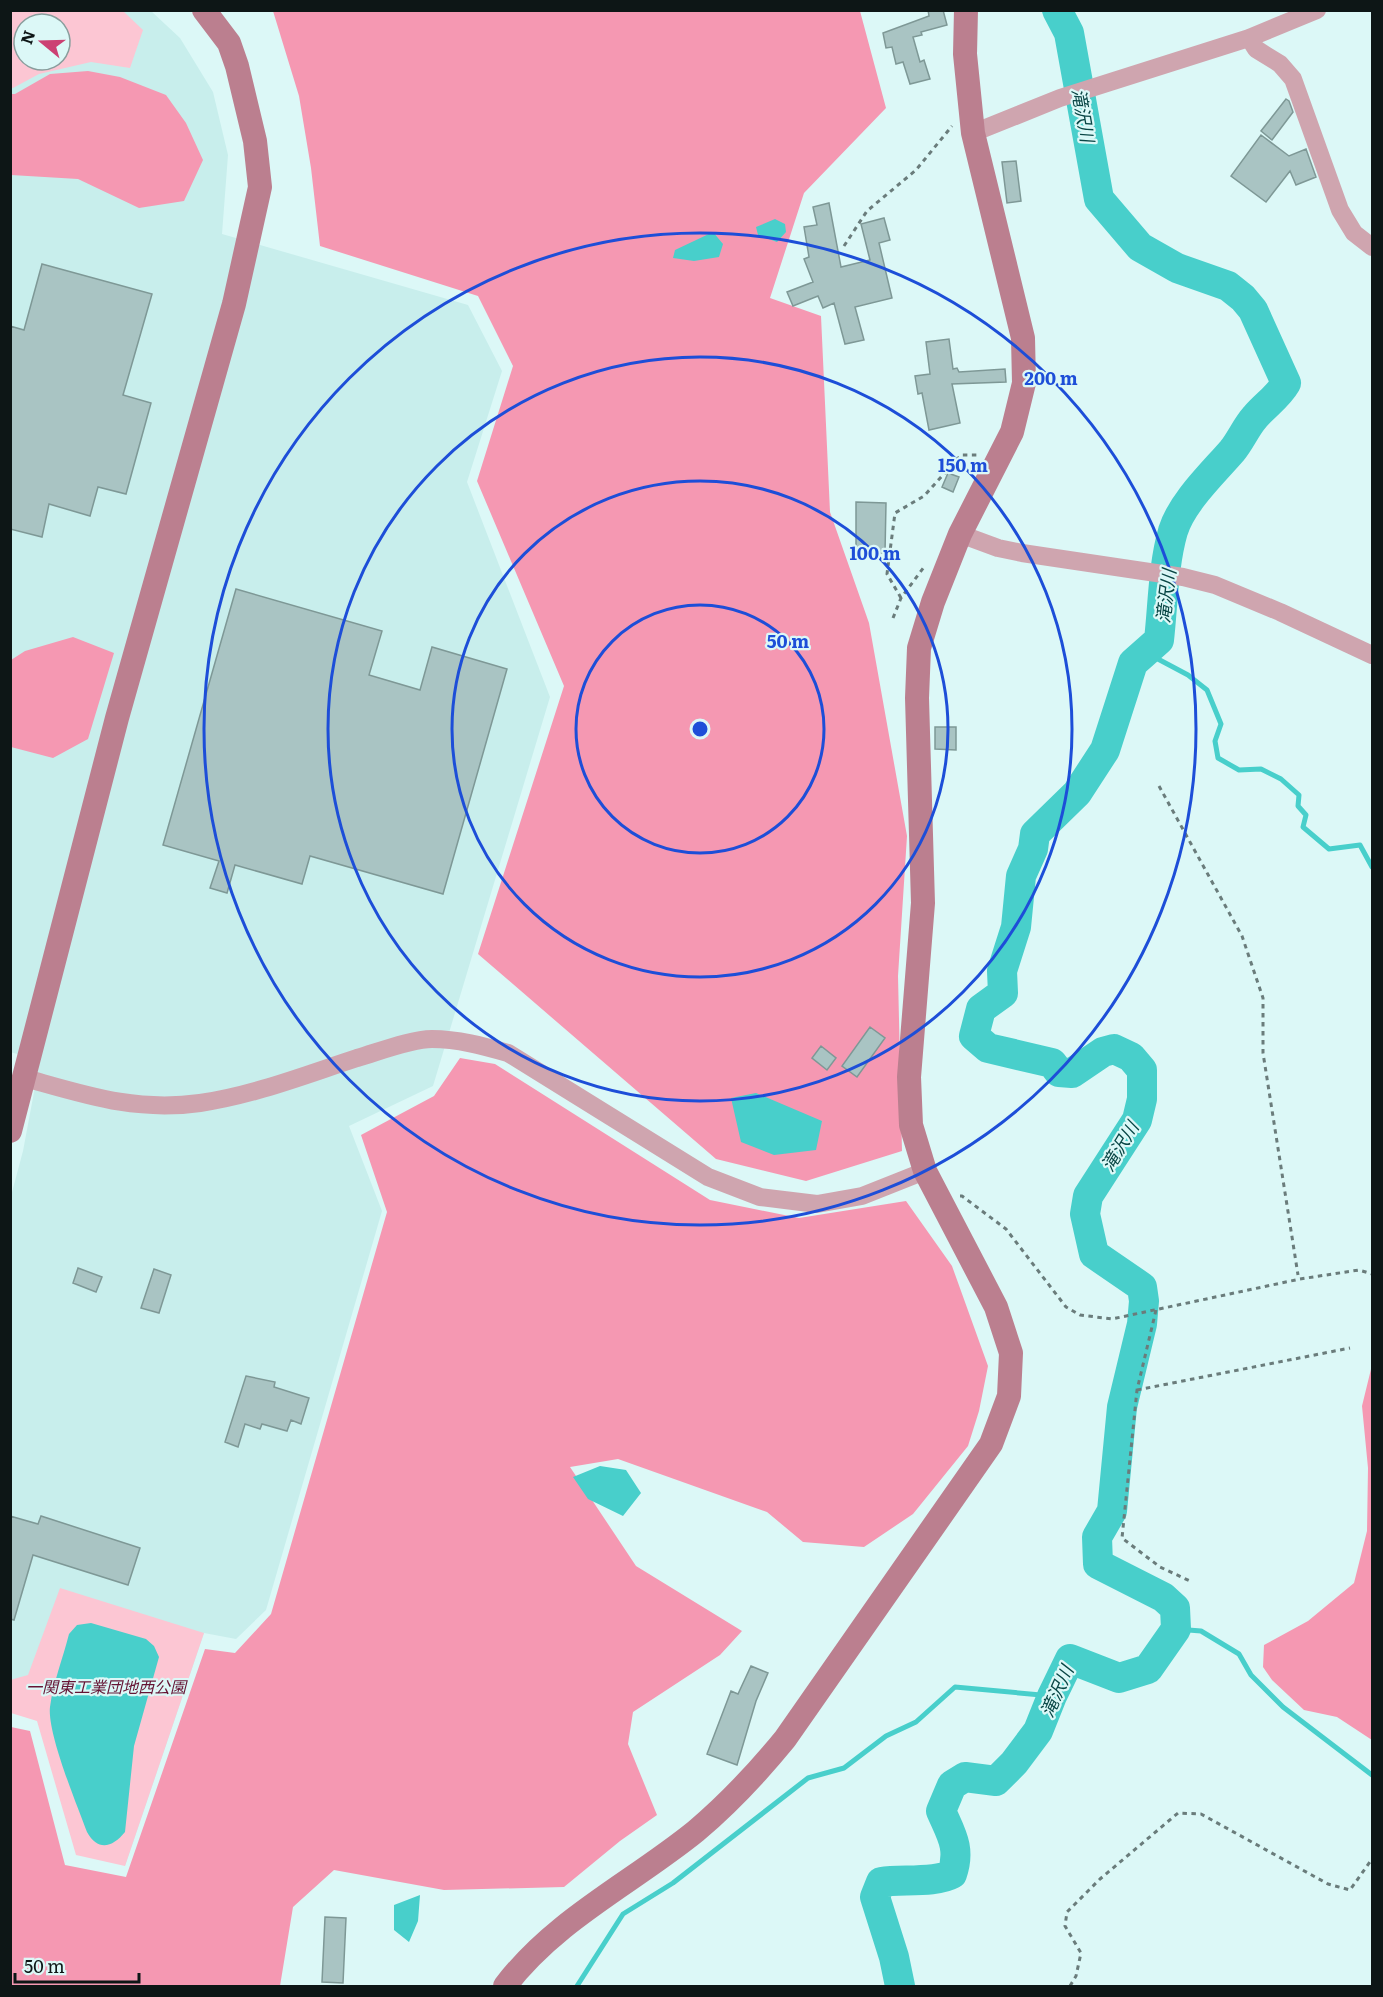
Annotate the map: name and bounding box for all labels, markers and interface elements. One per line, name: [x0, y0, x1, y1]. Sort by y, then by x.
north arrow: [12, 12, 72, 72]
text: N: [13, 27, 40, 47]
water label: 滝沢川: [1066, 86, 1102, 146]
text: 200 m: [1024, 364, 1078, 391]
text: 150 m: [938, 451, 988, 478]
text: 100 m: [849, 539, 901, 566]
water label: 滝沢川: [1148, 566, 1182, 624]
text: 50 m: [767, 627, 809, 654]
centre of rings: [690, 719, 710, 739]
water label: 滝沢川: [1094, 1114, 1146, 1176]
water label: 滝沢川: [1033, 1659, 1080, 1721]
park label: 一関東工業団地西公園: [26, 1674, 188, 1698]
scale bar: [15, 1946, 140, 1984]
text: 50 m: [24, 1952, 65, 1979]

